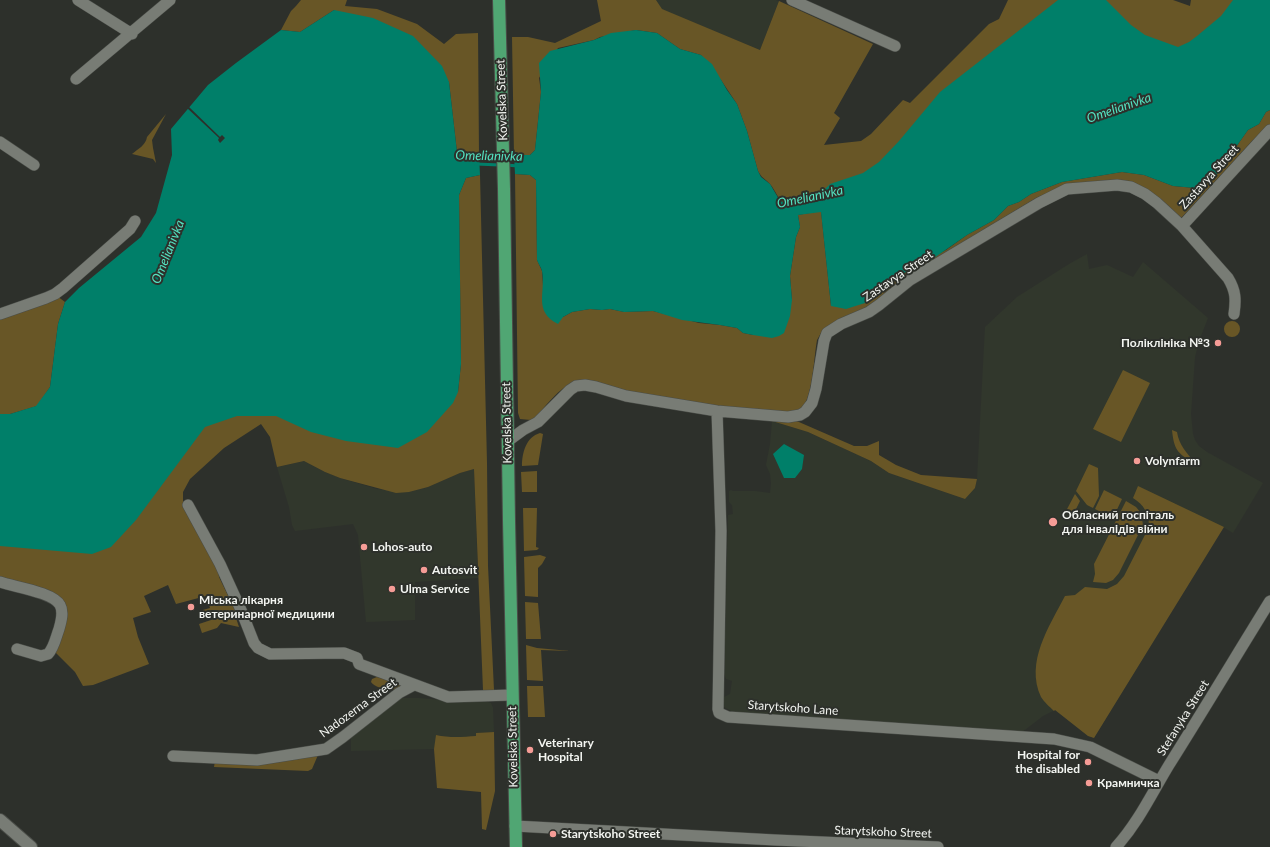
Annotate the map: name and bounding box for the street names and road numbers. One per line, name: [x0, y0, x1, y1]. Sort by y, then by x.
street label: Kovelska Street: [493, 59, 511, 141]
street label: Zastavya Street: [1176, 142, 1242, 212]
street label: Zastavya Street: [860, 247, 936, 305]
street label: Kovelska Street: [499, 382, 515, 464]
street label: Nadozerna Street: [317, 675, 399, 741]
street label: Stefanyka Street: [1154, 678, 1212, 758]
street label: Starytskoho Lane: [747, 698, 839, 718]
street label: Kovelska Street: [505, 706, 521, 788]
street label: Starytskoho Street: [834, 823, 932, 841]

